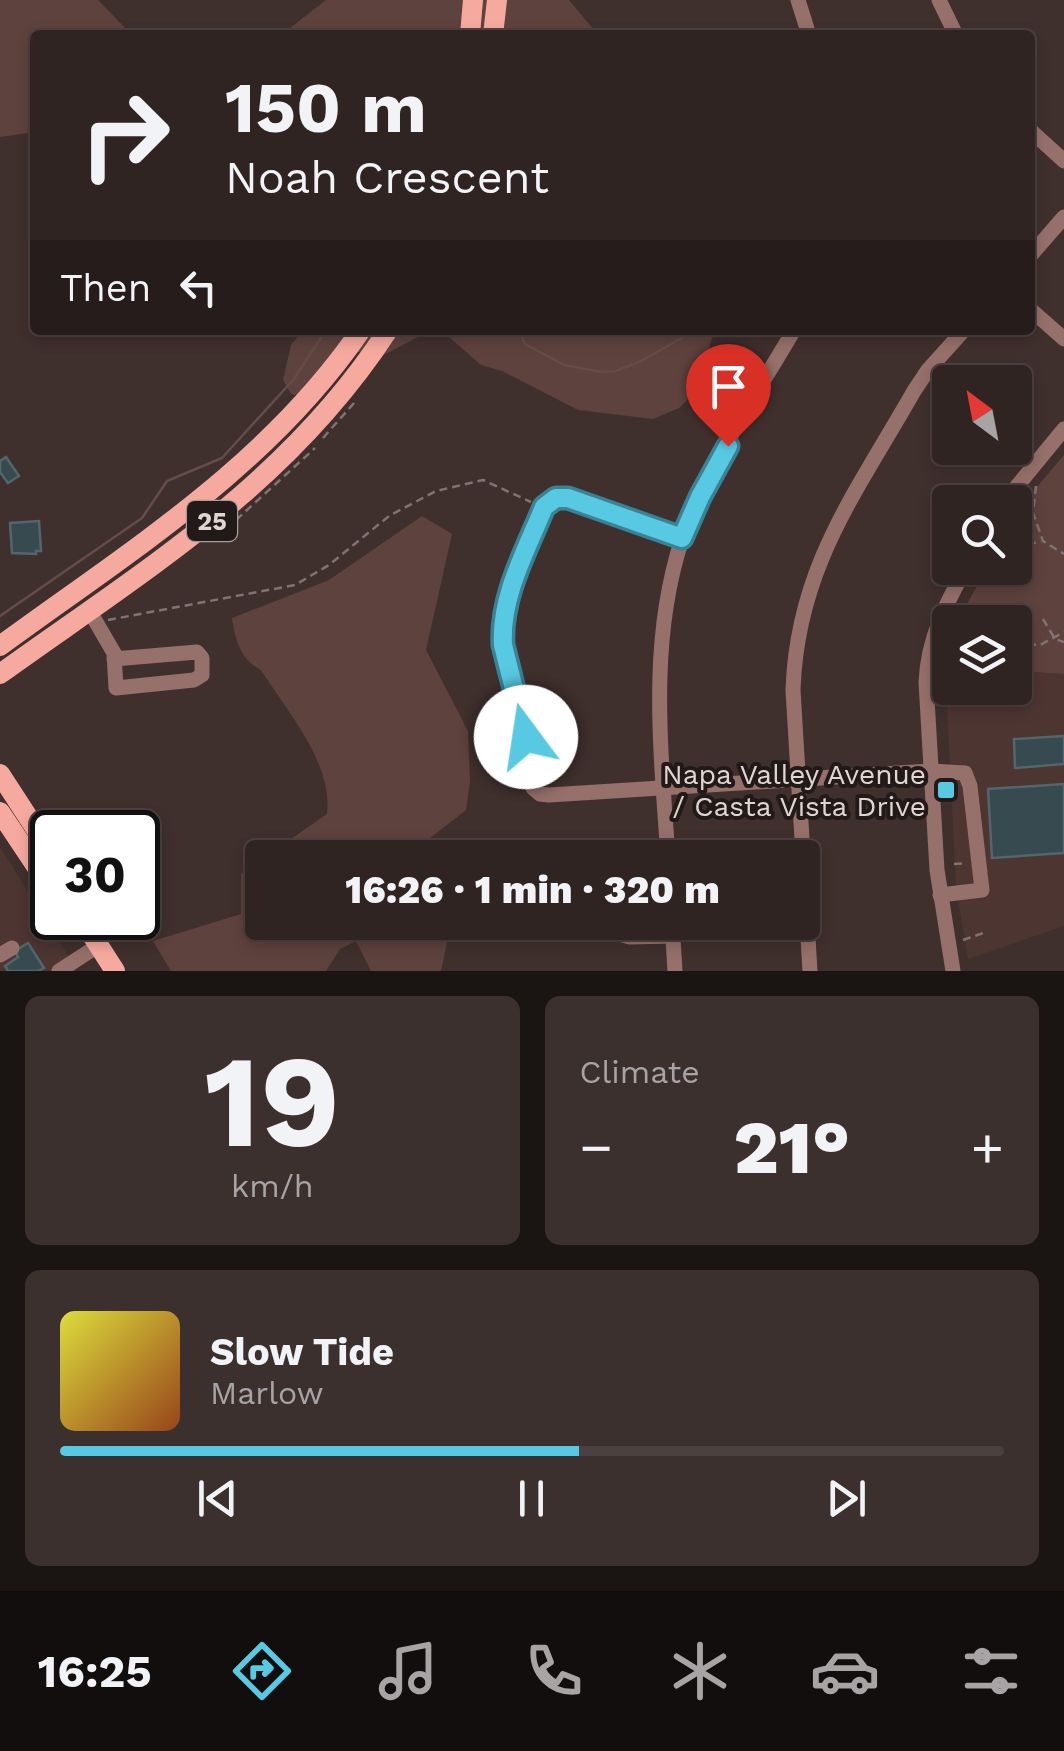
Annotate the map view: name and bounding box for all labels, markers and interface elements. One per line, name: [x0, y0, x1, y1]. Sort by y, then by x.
text: 150 m: [225, 67, 427, 149]
icon: right: [60, 70, 190, 200]
text: Noah Crescent: [225, 151, 549, 204]
icon: left: [171, 260, 226, 315]
text: Then: [60, 266, 151, 310]
pin: [686, 344, 771, 447]
icon: arrive: [701, 359, 756, 414]
north arrow: [932, 365, 1032, 465]
map controls: [932, 365, 1032, 705]
button: search: [932, 485, 1032, 585]
road number: 25: [187, 501, 237, 541]
button: layers: [932, 605, 1032, 705]
position arrow: [474, 685, 578, 789]
place label: Napa Valley Avenue / Casta Vista Drive: [662, 758, 926, 823]
marker: Napa Valley Avenue / Casta Vista Drive: [935, 779, 957, 801]
speed limit sign: 30: [30, 810, 160, 940]
text: 16:26 · 1 min · 320 m: [345, 868, 720, 912]
text: 19: [204, 1025, 340, 1178]
text: Climate: [580, 1053, 700, 1091]
text: 21°: [733, 1103, 850, 1191]
text: −: [580, 1115, 613, 1179]
text: +: [971, 1115, 1004, 1179]
text: km/h: [231, 1167, 313, 1205]
text: Slow Tide: [210, 1330, 394, 1374]
text: Marlow: [210, 1374, 324, 1412]
icon: previous: [190, 1471, 245, 1526]
icon: pause: [504, 1471, 559, 1526]
icon: next: [819, 1471, 874, 1526]
icon: directions: [227, 1636, 297, 1706]
icon: music: [373, 1636, 443, 1706]
icon: phone: [519, 1636, 589, 1706]
icon: climate: [665, 1636, 735, 1706]
icon: car: [810, 1636, 880, 1706]
icon: filters: [956, 1636, 1026, 1706]
text: 16:25: [38, 1645, 152, 1698]

